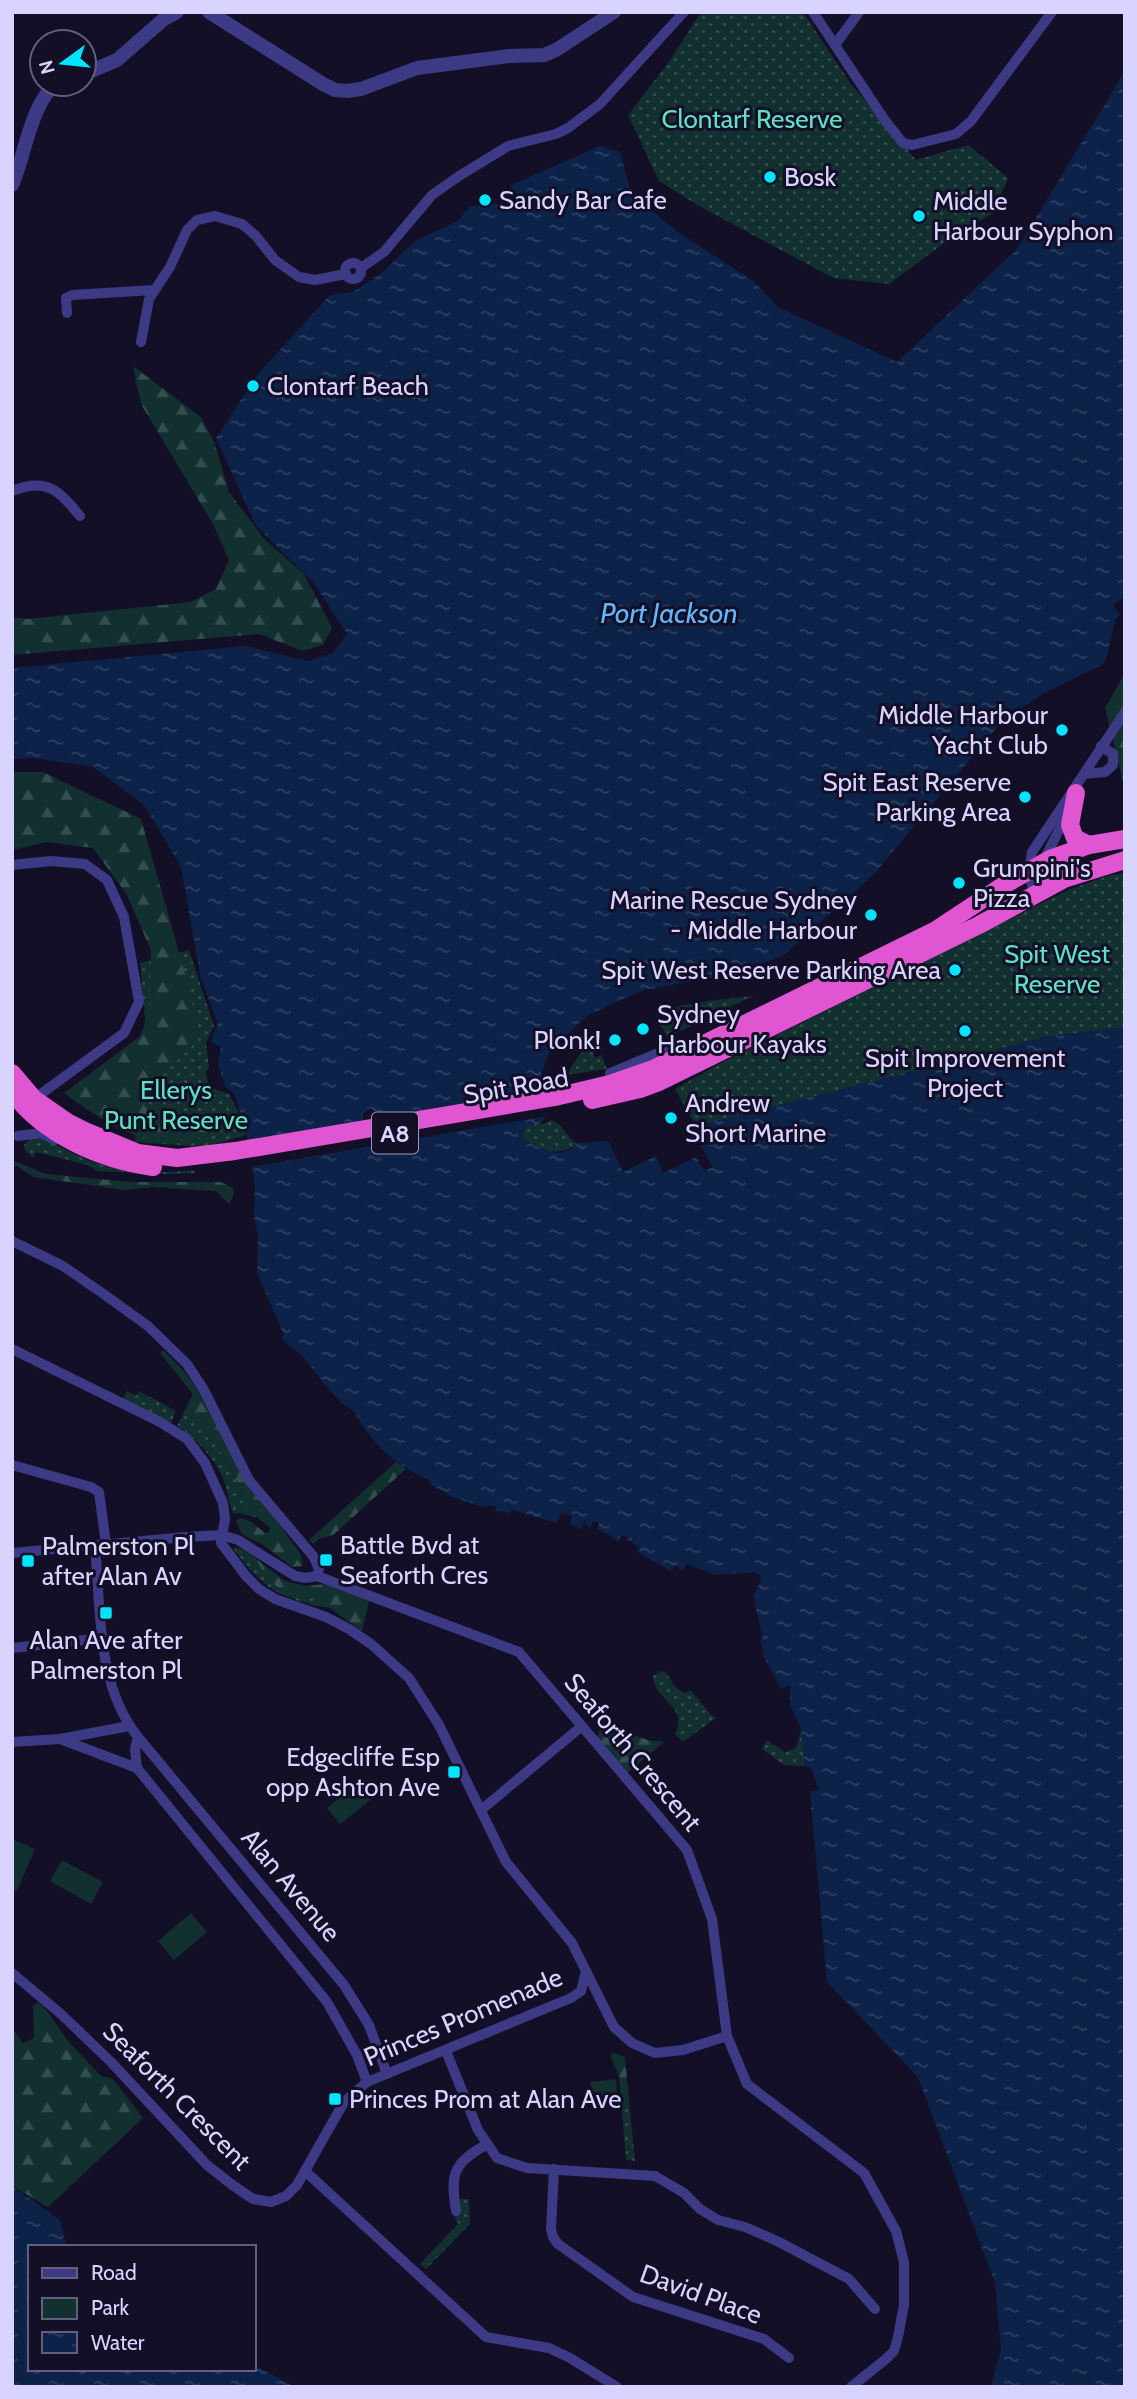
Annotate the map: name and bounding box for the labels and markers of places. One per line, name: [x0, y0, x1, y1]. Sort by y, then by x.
place label: Bosk: [784, 161, 837, 193]
marker: Bosk: [762, 169, 778, 185]
place label: Sandy Bar Cafe: [499, 184, 667, 216]
place label: Middle Harbour Syphon: [933, 185, 1114, 247]
marker: Sandy Bar Cafe: [477, 192, 493, 208]
marker: Middle Harbour Syphon: [911, 208, 927, 224]
place label: Clontarf Beach: [267, 370, 429, 402]
marker: Clontarf Beach: [245, 378, 261, 394]
place label: Middle Harbour Yacht Club: [878, 699, 1049, 761]
marker: Middle Harbour Yacht Club: [1054, 722, 1070, 738]
place label: Spit East Reserve Parking Area: [822, 766, 1012, 828]
marker: Spit East Reserve Parking Area: [1017, 789, 1033, 805]
place label: Grumpini's Pizza: [973, 852, 1091, 914]
marker: Grumpini's Pizza: [951, 875, 967, 891]
place label: Marine Rescue Sydney - Middle Harbour: [609, 884, 858, 946]
marker: Marine Rescue Sydney - Middle Harbour: [863, 907, 879, 923]
place label: Spit West Reserve Parking Area: [601, 954, 942, 986]
marker: Spit West Reserve Parking Area: [947, 962, 963, 978]
place label: Sydney Harbour Kayaks: [657, 998, 827, 1060]
marker: Sydney Harbour Kayaks: [635, 1021, 651, 1037]
marker: Spit Improvement Project: [957, 1023, 973, 1039]
place label: Plonk!: [533, 1024, 601, 1056]
marker: Plonk!: [607, 1032, 623, 1048]
place label: Spit Improvement Project: [865, 1042, 1065, 1104]
place label: Andrew Short Marine: [685, 1087, 826, 1149]
marker: Andrew Short Marine: [663, 1110, 679, 1126]
place label: Battle Bvd at Seaforth Cres: [340, 1529, 488, 1591]
place label: Palmerston Pl after Alan Av: [42, 1530, 194, 1592]
marker: Battle Bvd at Seaforth Cres: [318, 1552, 334, 1568]
marker: Palmerston Pl after Alan Av: [20, 1553, 36, 1569]
marker: Alan Ave after Palmerston Pl: [98, 1605, 114, 1621]
place label: Alan Ave after Palmerston Pl: [30, 1624, 183, 1686]
place label: Edgecliffe Esp opp Ashton Ave: [266, 1741, 440, 1803]
marker: Edgecliffe Esp opp Ashton Ave: [446, 1764, 462, 1780]
place label: Princes Prom at Alan Ave: [349, 2083, 622, 2115]
marker: Princes Prom at Alan Ave: [327, 2091, 343, 2107]

